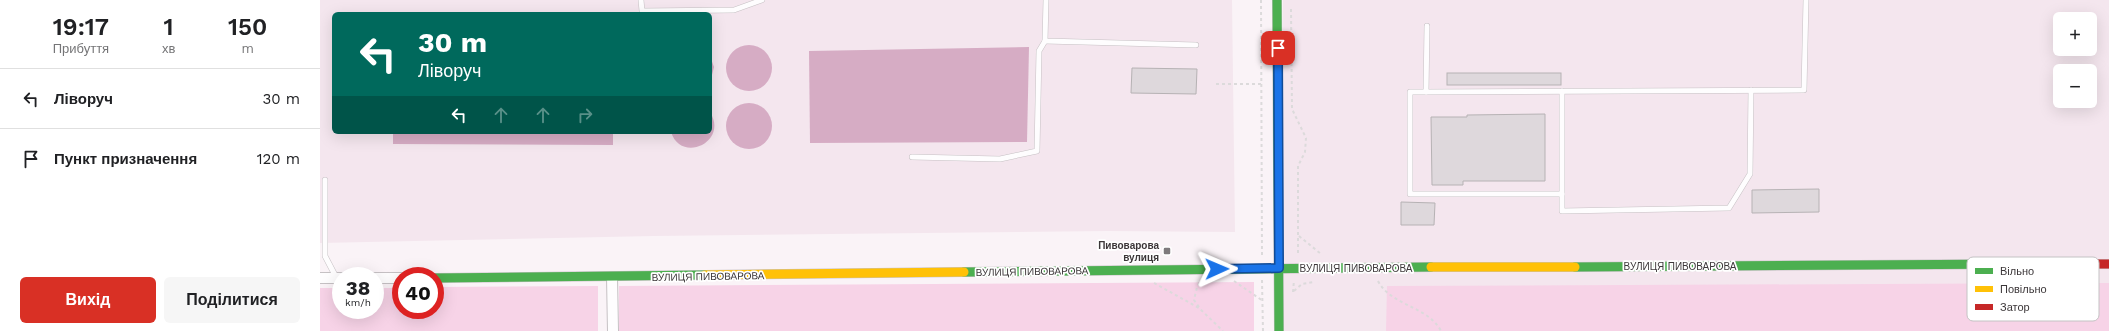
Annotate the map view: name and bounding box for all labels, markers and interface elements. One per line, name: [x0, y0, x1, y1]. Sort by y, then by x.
map controls: [2053, 12, 2097, 108]
button: +: [2053, 12, 2097, 56]
text: 19:17: [53, 13, 109, 41]
text: 1: [164, 13, 174, 41]
text: 150: [228, 13, 267, 41]
text: 30 m: [418, 26, 487, 59]
icon: left: [352, 28, 404, 80]
pin: [1261, 31, 1295, 65]
icon: arrive: [1267, 37, 1289, 59]
text: Прибуття: [53, 41, 109, 56]
text: хв: [162, 41, 175, 56]
text: m: [241, 41, 254, 56]
text: Ліворуч: [418, 60, 481, 81]
button: −: [2053, 64, 2097, 108]
icon: left: [20, 88, 42, 110]
text: Ліворуч: [54, 90, 113, 108]
text: 30 m: [263, 90, 300, 108]
icon: left: [448, 104, 470, 126]
icon: ahead: [490, 104, 512, 126]
icon: ahead: [532, 104, 554, 126]
icon: right: [574, 104, 596, 126]
icon: arrive: [20, 148, 42, 170]
text: Пункт призначення: [54, 150, 197, 168]
text: 120 m: [257, 150, 300, 168]
place label: Пивоварова вулиця: [1098, 240, 1159, 263]
marker: Пивоварова вулиця: [1162, 246, 1172, 256]
position arrow: [1196, 248, 1238, 290]
legend: [1967, 257, 2099, 321]
street label: ВУЛИЦЯ ПИВОВАРОВА: [1624, 261, 1737, 272]
street label: ВУЛИЦЯ ПИВОВАРОВА: [1300, 263, 1413, 274]
street label: ВУЛИЦЯ ПИВОВАРОВА: [975, 265, 1089, 278]
text: Вільно: [2000, 265, 2034, 278]
speed limit sign: 40: [392, 267, 444, 319]
street label: ВУЛИЦЯ ПИВОВАРОВА: [651, 270, 765, 283]
text: 38: [346, 276, 370, 300]
button: Вихід: [20, 277, 156, 323]
button: Поділитися: [164, 277, 300, 323]
text: Повільно: [2000, 283, 2047, 296]
text: km/h: [345, 297, 371, 308]
text: Затор: [2000, 301, 2030, 314]

